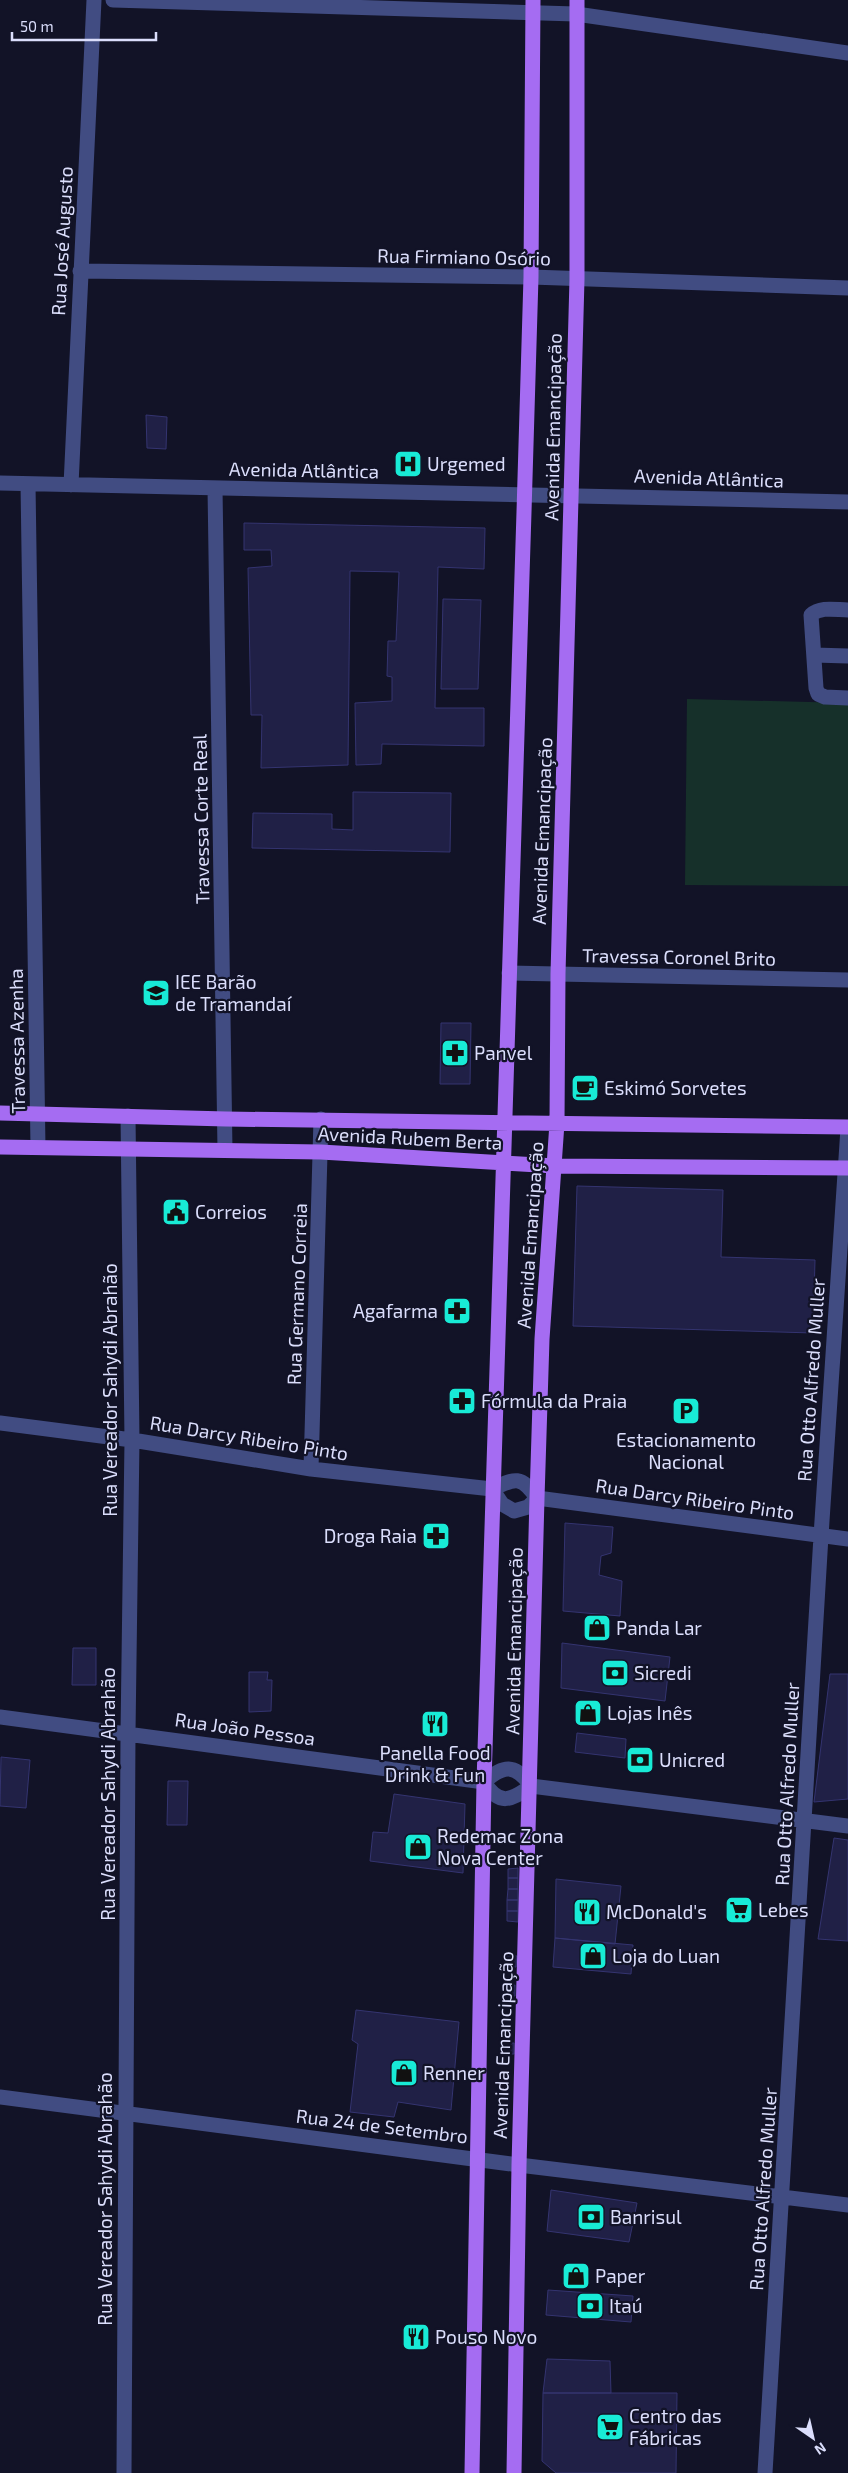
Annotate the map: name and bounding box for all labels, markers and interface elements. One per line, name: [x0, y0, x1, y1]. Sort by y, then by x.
scale bar: [12, 10, 156, 42]
text: 50 m: [20, 17, 54, 35]
street label: Rua José Augusto: [46, 166, 77, 316]
street label: Rua Firmiano Osório: [377, 243, 551, 270]
street label: Avenida Emancipação: [539, 333, 567, 521]
hospital icon: Urgemed: [393, 449, 423, 479]
place label: Urgemed: [427, 452, 506, 475]
street label: Avenida Atlântica: [229, 457, 379, 482]
street label: Avenida Atlântica: [634, 463, 784, 492]
street label: Travessa Corte Real: [188, 733, 213, 904]
street label: Avenida Emancipação: [527, 737, 557, 925]
street label: Travessa Coronel Brito: [582, 943, 776, 970]
street label: Travessa Azenha: [4, 968, 29, 1114]
place label: IEE Barão de Tramandaí: [175, 970, 293, 1015]
school or university icon: IEE Barão de Tramandaí: [141, 978, 171, 1008]
pharmacy icon: Panvel: [440, 1038, 470, 1068]
place label: Panvel: [474, 1041, 533, 1064]
cafe icon: Eskimó Sorvetes: [570, 1073, 600, 1103]
place label: Eskimó Sorvetes: [604, 1076, 747, 1099]
street label: Avenida Rubem Berta: [317, 1121, 503, 1154]
street label: Avenida Emancipação: [511, 1141, 549, 1329]
public building icon: Correios: [161, 1197, 191, 1227]
place label: Correios: [195, 1200, 267, 1223]
street label: Rua Germano Correia: [282, 1203, 311, 1385]
street label: Rua Vereador Sahydi Abrahão: [98, 1263, 121, 1517]
street label: Rua Otto Alfredo Muller: [792, 1277, 829, 1482]
pharmacy icon: Agafarma: [442, 1296, 472, 1326]
place label: Agafarma: [353, 1299, 438, 1322]
pharmacy icon: Fórmula da Praia: [447, 1386, 477, 1416]
place label: Fórmula da Praia: [481, 1389, 627, 1412]
parking icon: Estacionamento Nacional: [671, 1396, 701, 1426]
street label: Rua Darcy Ribeiro Pinto: [148, 1410, 350, 1465]
place label: Estacionamento Nacional: [616, 1428, 756, 1473]
street label: Rua Darcy Ribeiro Pinto: [594, 1473, 796, 1524]
pharmacy icon: Droga Raia: [421, 1521, 451, 1551]
place label: Droga Raia: [324, 1524, 417, 1547]
street label: Avenida Emancipação: [500, 1547, 528, 1735]
shop icon: Panda Lar: [582, 1613, 612, 1643]
place label: Panda Lar: [616, 1616, 702, 1639]
bank icon: Sicredi: [600, 1658, 630, 1688]
place label: Sicredi: [634, 1661, 692, 1684]
street label: Rua Vereador Sahydi Abrahão: [96, 1667, 119, 1921]
street label: Rua Otto Alfredo Muller: [770, 1681, 803, 1886]
shop icon: Lojas Inês: [573, 1698, 603, 1728]
place label: Lojas Inês: [607, 1701, 692, 1724]
street label: Rua João Pessoa: [173, 1707, 317, 1750]
restaurant icon: Panella Food Drink & Fun: [420, 1709, 450, 1739]
place label: Panella Food Drink & Fun: [379, 1741, 491, 1786]
bank icon: Unicred: [625, 1745, 655, 1775]
place label: Unicred: [659, 1748, 725, 1771]
place label: Redemac Zona Nova Center: [437, 1824, 564, 1869]
shop icon: Redemac Zona Nova Center: [403, 1832, 433, 1862]
supermarket icon: Lebes: [724, 1895, 754, 1925]
restaurant icon: McDonald's: [572, 1897, 602, 1927]
place label: Lebes: [758, 1898, 809, 1921]
place label: McDonald's: [606, 1900, 707, 1923]
shop icon: Loja do Luan: [578, 1941, 608, 1971]
place label: Loja do Luan: [612, 1944, 720, 1967]
street label: Avenida Emancipação: [488, 1951, 518, 2139]
shop icon: Renner: [389, 2058, 419, 2088]
place label: Renner: [423, 2061, 485, 2084]
street label: Rua Vereador Sahydi Abrahão: [93, 2072, 116, 2326]
street label: Rua Otto Alfredo Muller: [744, 2086, 781, 2291]
street label: Rua 24 de Setembro: [295, 2104, 469, 2147]
bank icon: Banrisul: [576, 2202, 606, 2232]
place label: Banrisul: [610, 2205, 682, 2228]
shop icon: Paper: [561, 2261, 591, 2291]
place label: Paper: [595, 2264, 646, 2287]
bank icon: Itaú: [575, 2291, 605, 2321]
place label: Itaú: [609, 2294, 642, 2317]
restaurant icon: Pouso Novo: [401, 2322, 431, 2352]
place label: Pouso Novo: [435, 2325, 537, 2348]
place label: Centro das Fábricas: [629, 2404, 722, 2449]
supermarket icon: Centro das Fábricas: [595, 2412, 625, 2442]
north arrow: [788, 2413, 838, 2463]
text: N: [812, 2439, 829, 2459]

